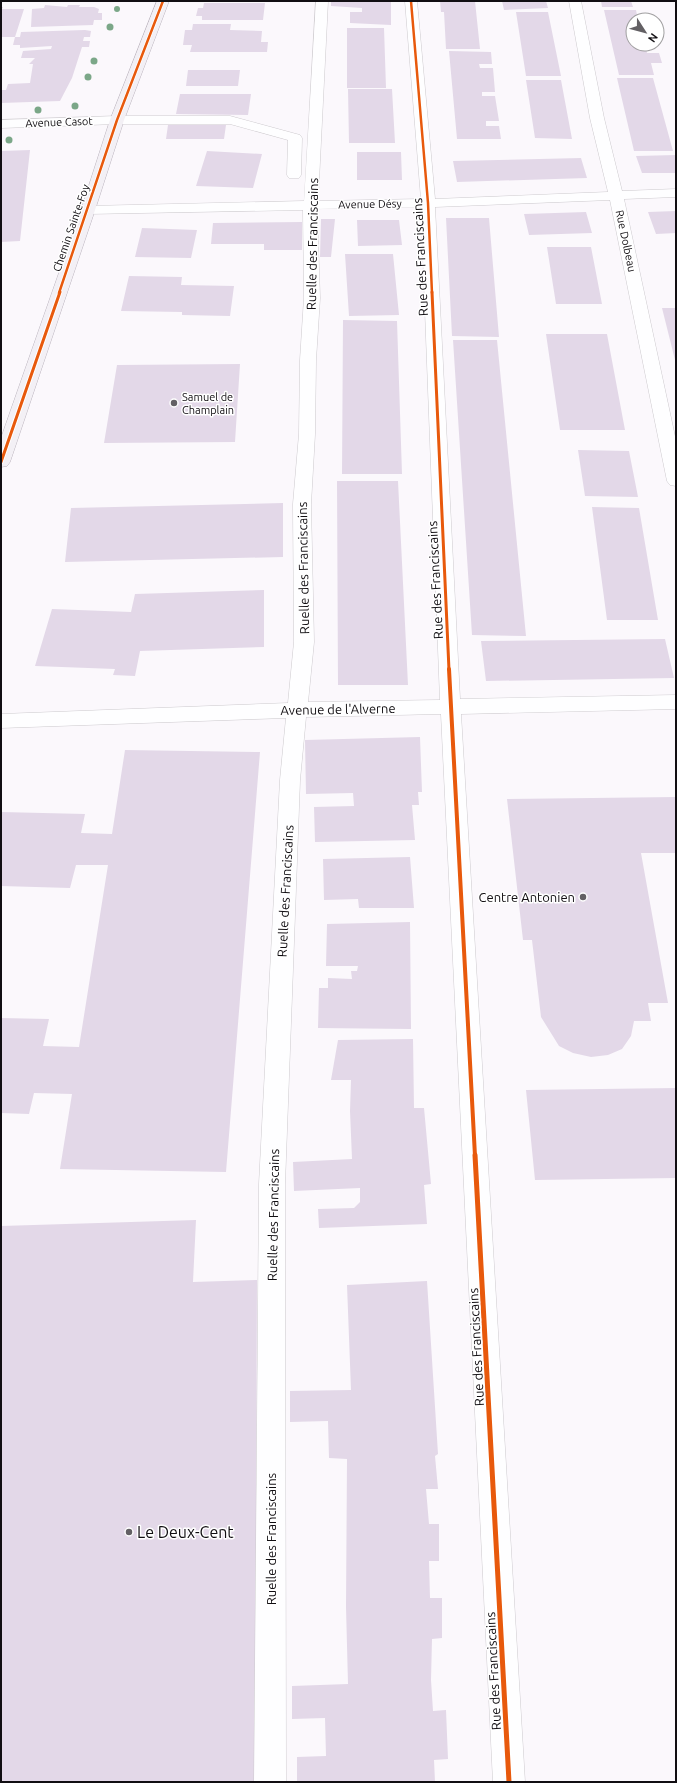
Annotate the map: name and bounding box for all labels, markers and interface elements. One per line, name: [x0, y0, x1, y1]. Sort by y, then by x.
north arrow: [625, 12, 665, 52]
text: N: [646, 31, 660, 45]
street label: Avenue Casot: [25, 115, 94, 129]
street label: Ruelle des Franciscains: [304, 177, 320, 310]
street label: Chemin Sainte-Foy: [50, 182, 92, 273]
street label: Avenue Désy: [338, 197, 403, 211]
street label: Rue des Franciscains: [410, 197, 430, 317]
street label: Rue Dolbeau: [614, 209, 638, 273]
place label: Samuel de Champlain: [182, 391, 234, 416]
marker: Samuel de Champlain: [169, 398, 179, 408]
street label: Ruelle des Franciscains: [295, 501, 311, 634]
street label: Rue des Franciscains: [425, 520, 445, 640]
street label: Avenue de l'Alverne: [280, 701, 396, 717]
street label: Ruelle des Franciscains: [275, 824, 295, 958]
place label: Centre Antonien: [479, 890, 575, 904]
marker: Centre Antonien: [578, 892, 588, 902]
street label: Ruelle des Franciscains: [265, 1148, 281, 1281]
street label: Rue des Franciscains: [466, 1287, 486, 1407]
street label: Ruelle des Franciscains: [264, 1472, 278, 1605]
place label: Le Deux-Cent: [137, 1523, 234, 1541]
marker: Le Deux-Cent: [124, 1527, 134, 1537]
street label: Rue des Franciscains: [483, 1611, 503, 1731]

